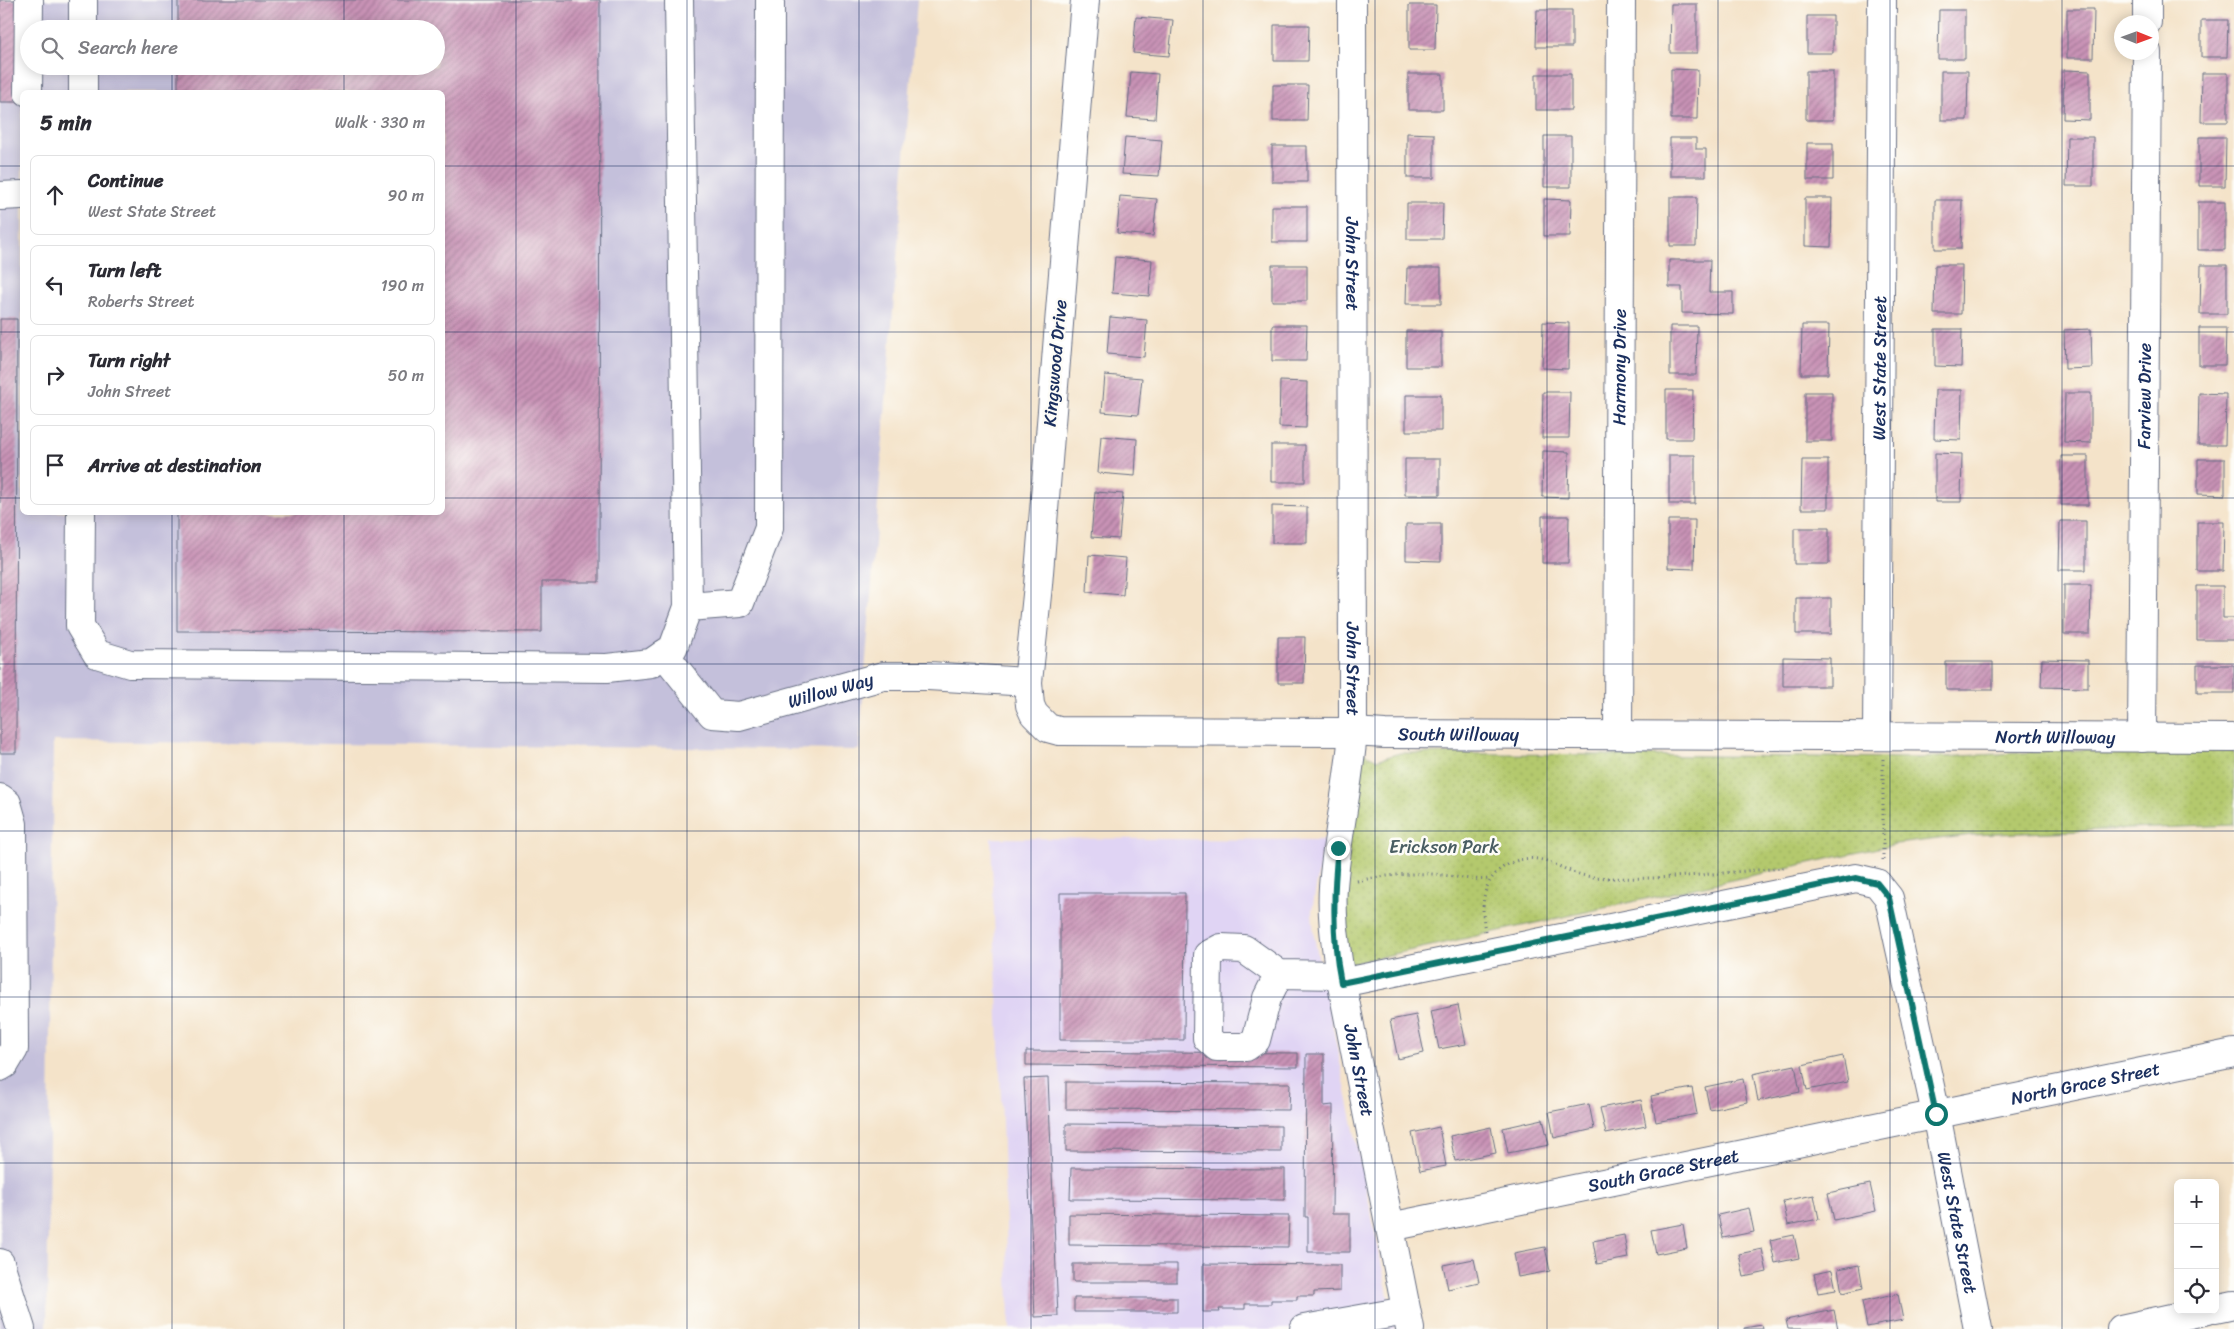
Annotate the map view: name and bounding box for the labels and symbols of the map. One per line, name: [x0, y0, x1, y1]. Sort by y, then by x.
north arrow: [2114, 15, 2159, 60]
street label: John Street: [1336, 216, 1368, 311]
street label: West State Street: [1863, 296, 1896, 440]
street label: Kingswood Drive: [1034, 298, 1076, 428]
street label: Harmony Drive: [1603, 309, 1636, 425]
street label: Farview Drive: [2128, 343, 2161, 449]
street label: John Street: [1337, 621, 1369, 716]
street label: Willow Way: [784, 663, 878, 718]
street label: South Willoway: [1398, 718, 1520, 751]
street label: North Willoway: [1995, 721, 2116, 753]
park label: Erickson Park: [1389, 831, 1499, 863]
route end: [1327, 837, 1350, 860]
street label: John Street: [1334, 1020, 1384, 1120]
street label: North Grace Street: [2008, 1053, 2163, 1115]
route start: [1925, 1103, 1948, 1126]
street label: South Grace Street: [1585, 1139, 1742, 1202]
street label: West State Street: [1928, 1149, 1987, 1296]

